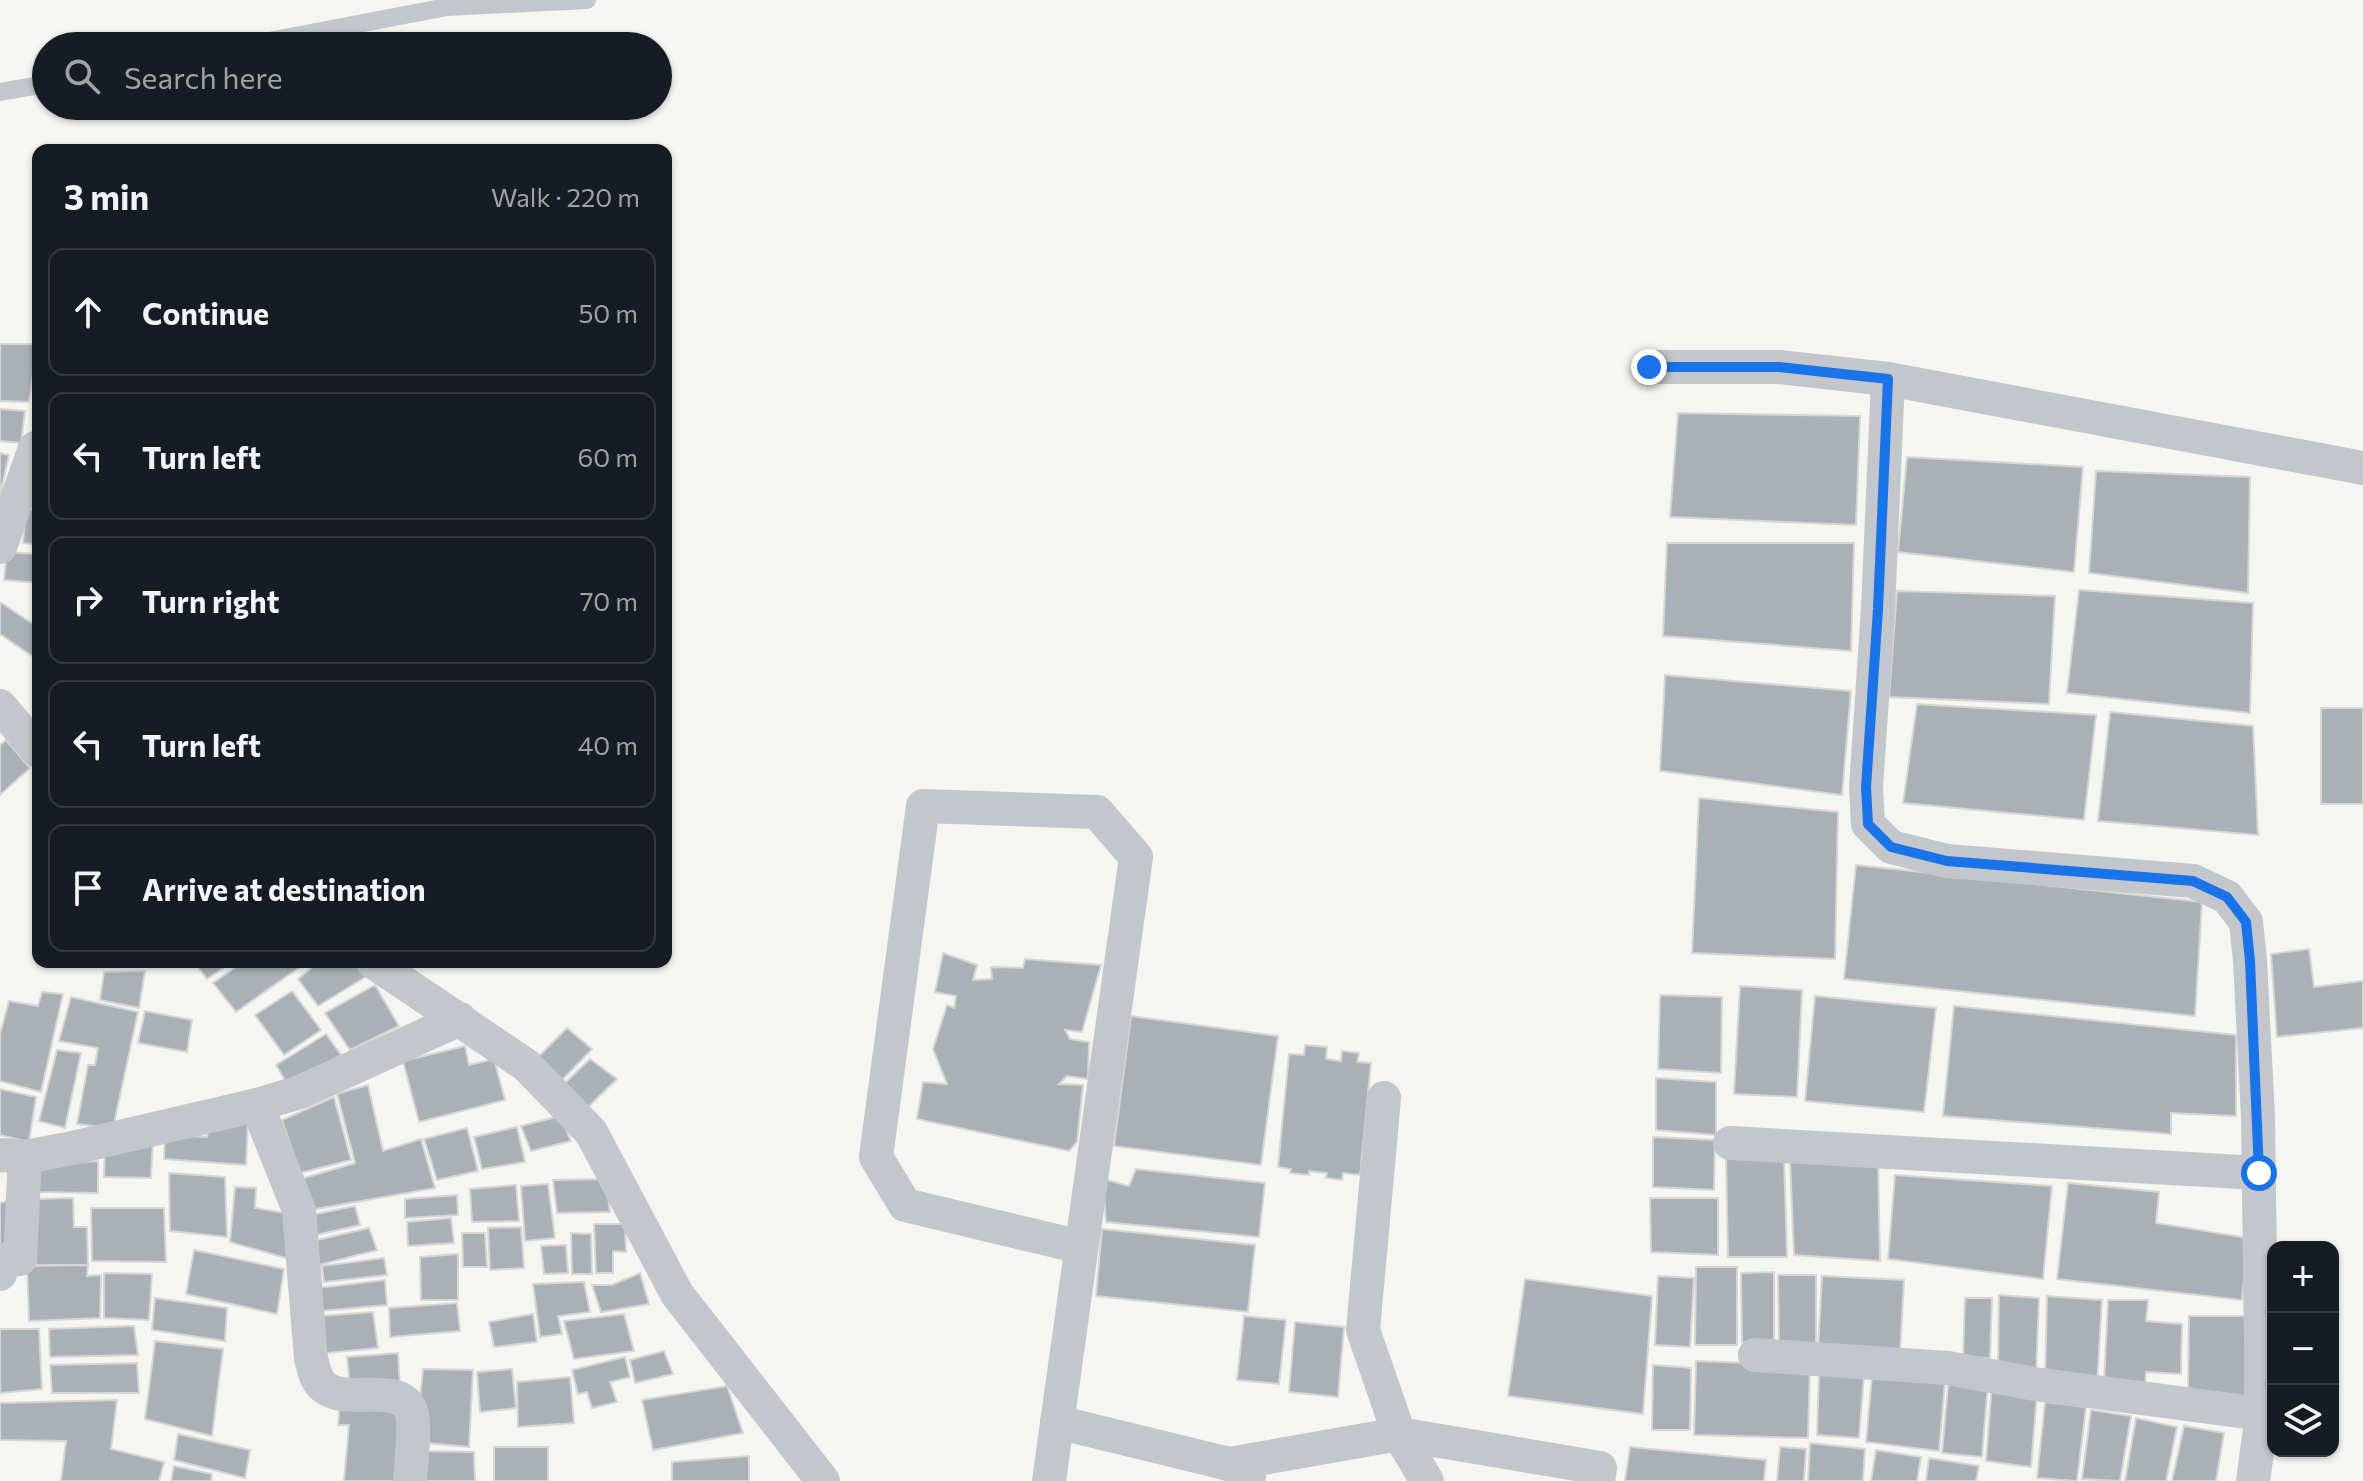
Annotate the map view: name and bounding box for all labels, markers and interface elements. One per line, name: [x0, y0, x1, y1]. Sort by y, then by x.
search box: [32, 32, 672, 120]
icon: search: [60, 54, 104, 98]
text: Search here: [124, 58, 283, 95]
text: 3 min: [64, 175, 149, 217]
text: Walk · 220 m: [491, 181, 640, 212]
icon: ahead: [66, 290, 110, 334]
text: Continue: [142, 294, 269, 331]
text: 50 m: [578, 297, 638, 328]
route end: [1631, 349, 1667, 385]
icon: left: [66, 434, 110, 478]
text: Turn left: [142, 438, 261, 475]
text: 60 m: [578, 441, 638, 472]
icon: right: [66, 578, 110, 622]
text: Turn right: [142, 582, 279, 619]
text: 70 m: [580, 585, 638, 616]
icon: left: [66, 722, 110, 766]
text: Turn left: [142, 726, 261, 763]
text: 40 m: [578, 729, 638, 760]
icon: arrive: [66, 866, 110, 910]
text: Arrive at destination: [142, 870, 426, 907]
route start: [2241, 1155, 2277, 1191]
map controls: [2267, 1241, 2339, 1457]
button: +: [2267, 1241, 2339, 1313]
button: −: [2267, 1313, 2339, 1385]
button: layers: [2267, 1385, 2339, 1457]

